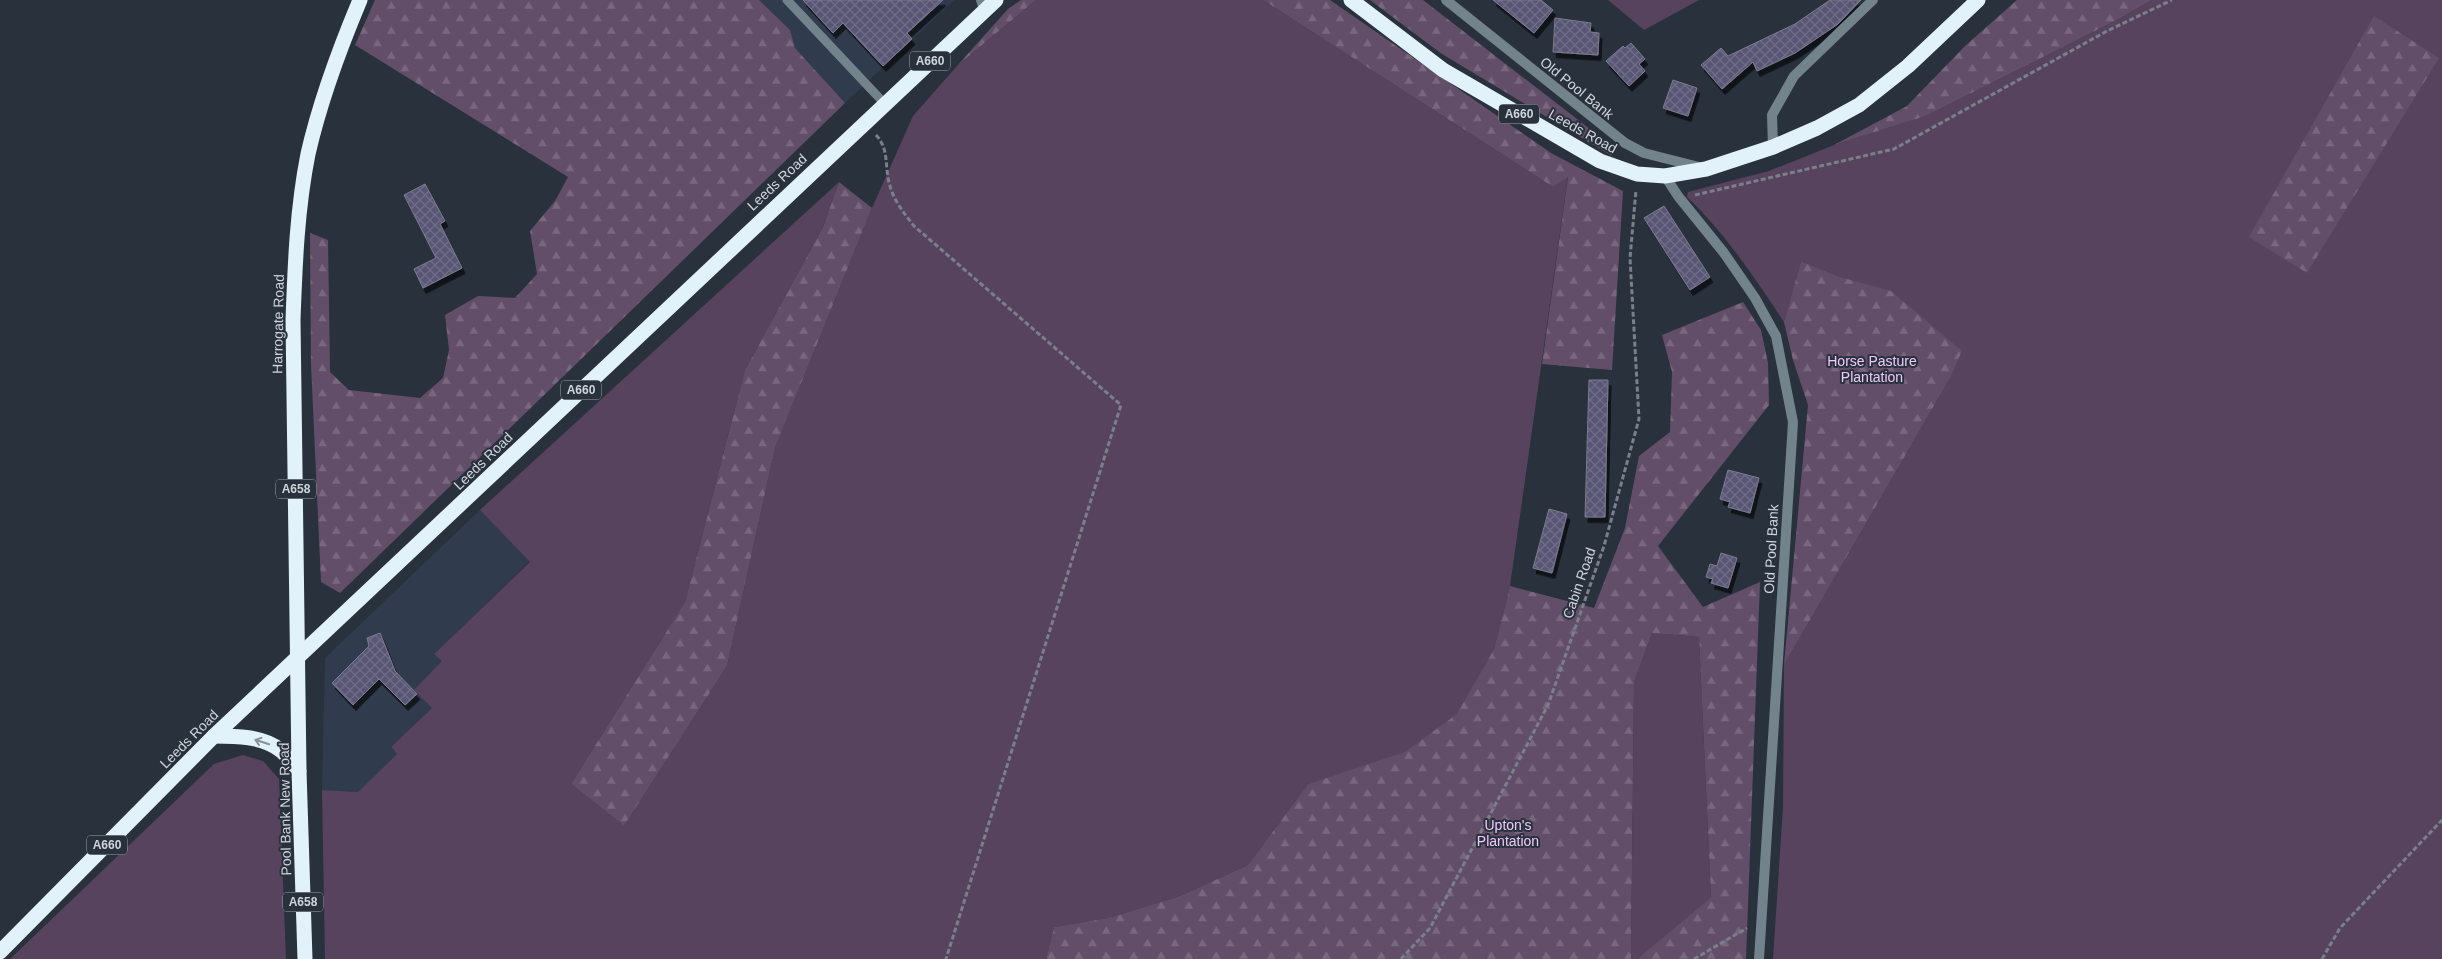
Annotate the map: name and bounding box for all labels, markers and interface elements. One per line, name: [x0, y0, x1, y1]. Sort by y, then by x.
road number: A660: [910, 51, 950, 70]
street label: Old Pool Bank: [1537, 54, 1618, 123]
road number: A660: [1499, 105, 1539, 124]
street label: Leeds Road: [1546, 106, 1620, 156]
street label: Leeds Road: [744, 150, 810, 214]
street label: Harrogate Road: [269, 274, 287, 374]
park label: Horse Pasture Plantation: [1827, 353, 1917, 385]
road number: A660: [561, 380, 601, 400]
street label: Leeds Road: [450, 429, 516, 493]
road number: A658: [276, 479, 316, 498]
street label: Old Pool Bank: [1761, 503, 1781, 594]
street label: Cabin Road: [1559, 545, 1599, 621]
street label: Leeds Road: [157, 707, 221, 771]
one-way arrow: [255, 737, 270, 746]
street label: Pool Bank New Road: [276, 742, 294, 876]
park label: Upton's Plantation: [1477, 817, 1539, 849]
road number: A660: [87, 836, 127, 854]
road number: A658: [283, 892, 323, 912]

